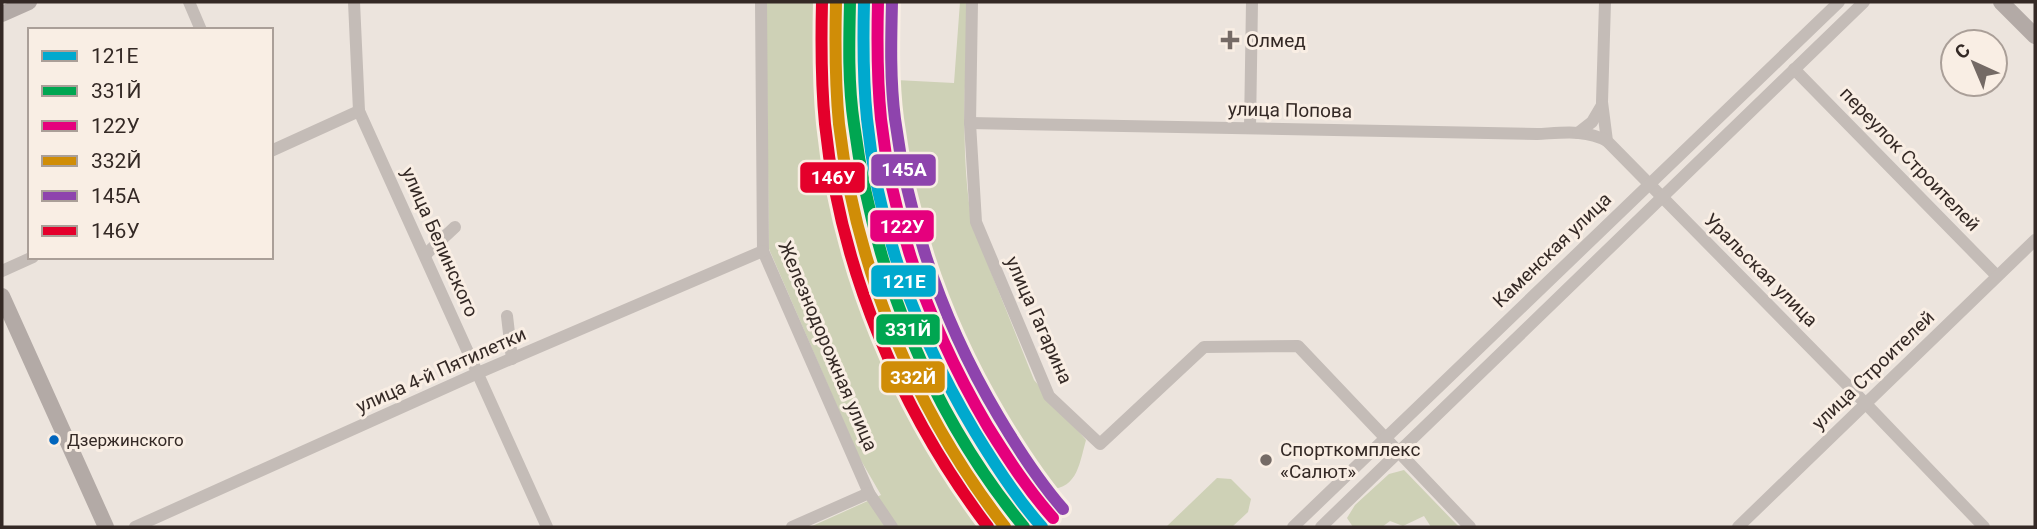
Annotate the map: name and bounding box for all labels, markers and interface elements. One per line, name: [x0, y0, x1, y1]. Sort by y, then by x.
legend: [28, 28, 273, 259]
north arrow: [1939, 28, 2009, 98]
place label: Олмед: [1246, 29, 1306, 52]
marker: Олмед: [1220, 30, 1240, 50]
text: С: [1950, 39, 1975, 64]
text: 121Е: [91, 44, 138, 68]
text: 331Й: [91, 79, 141, 103]
street label: переулок Строителей: [1835, 82, 1985, 236]
street label: улица Попова: [1228, 97, 1352, 123]
text: 122У: [91, 114, 140, 138]
text: 332Й: [91, 149, 141, 173]
line badge: 145А: [870, 153, 937, 187]
text: 145А: [881, 158, 927, 181]
line badge: 146У: [799, 161, 866, 194]
street label: улица Белинского: [397, 164, 483, 320]
text: 146У: [811, 166, 855, 189]
text: 145А: [91, 184, 140, 208]
street label: Каменская улица: [1488, 188, 1616, 312]
street label: Уральская улица: [1699, 208, 1823, 332]
line badge: 122У: [869, 209, 935, 243]
text: 122У: [880, 215, 924, 238]
text: 146У: [91, 219, 140, 243]
street label: Железнодорожная улица: [773, 238, 883, 454]
street label: улица Гагарина: [1001, 253, 1077, 387]
line badge: 121Е: [870, 264, 937, 298]
text: 121Е: [882, 270, 926, 293]
street label: улица Строителей: [1807, 306, 1939, 434]
line badge: 331Й: [875, 313, 941, 346]
text: 331Й: [885, 318, 931, 341]
street label: улица 4-й Пятилетки: [352, 322, 530, 418]
line badge: 332Й: [880, 360, 946, 394]
text: 332Й: [890, 366, 936, 389]
place label: Дзержинского: [67, 430, 184, 450]
marker: Дзержинского: [47, 433, 61, 447]
place label: Спорткомплекс «Салют»: [1280, 438, 1420, 483]
marker: Спорткомплекс «Салют»: [1258, 452, 1274, 468]

